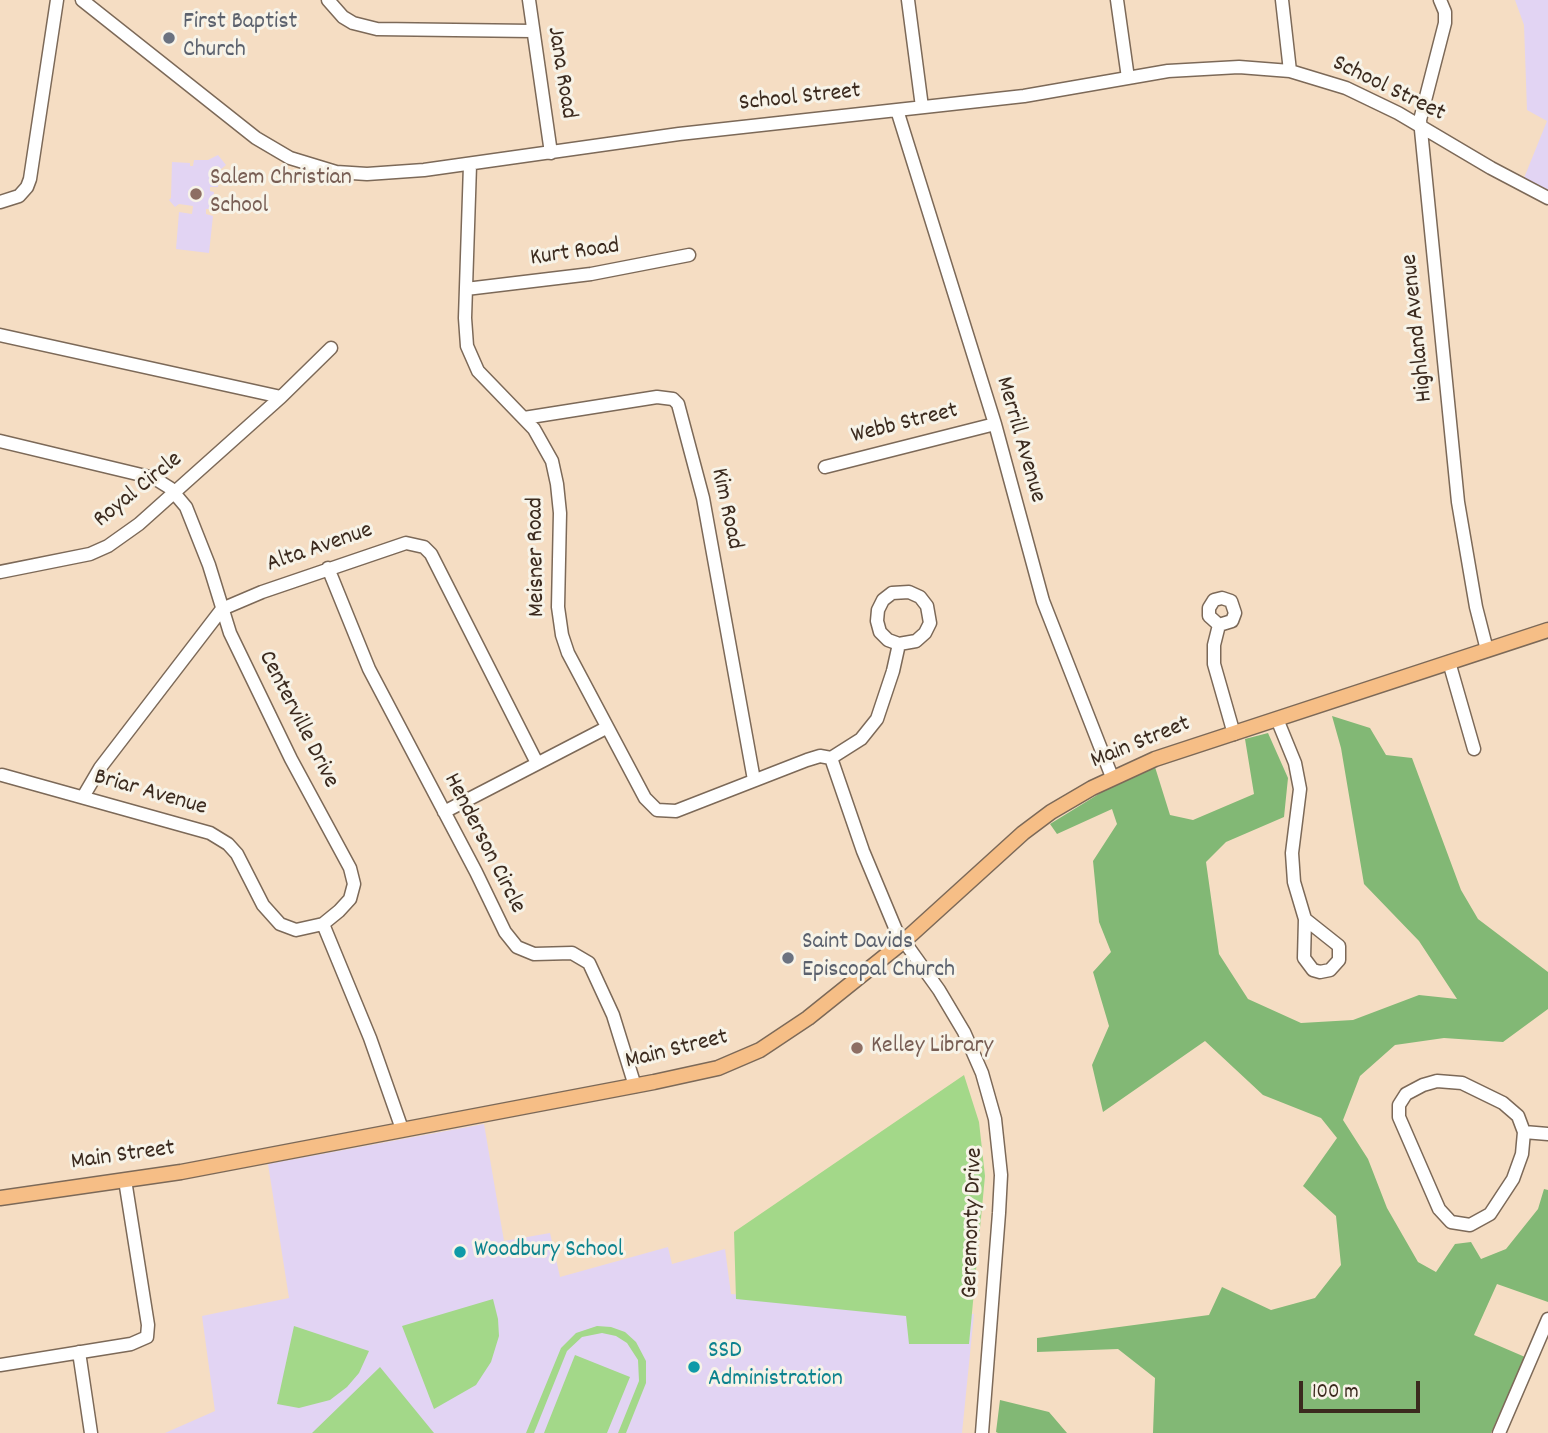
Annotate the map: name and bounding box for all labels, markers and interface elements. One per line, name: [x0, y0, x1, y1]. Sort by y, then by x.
place label: First Baptist Church: [183, 10, 297, 66]
street label: Jana Road: [539, 25, 581, 121]
marker: First Baptist Church: [161, 30, 177, 46]
street label: School Street: [1327, 50, 1449, 130]
street label: School Street: [738, 78, 862, 120]
place label: Salem Christian School: [210, 166, 352, 222]
marker: Salem Christian School: [188, 186, 204, 202]
street label: Kurt Road: [529, 234, 621, 274]
street label: Highland Avenue: [1397, 253, 1441, 403]
street label: Merrill Avenue: [987, 374, 1051, 506]
street label: Webb Street: [849, 398, 961, 452]
street label: Royal Circle: [89, 447, 189, 535]
street label: Kim Road: [702, 466, 748, 552]
street label: Meisner Road: [523, 497, 553, 617]
street label: Alta Avenue: [263, 517, 377, 581]
street label: Centerville Drive: [250, 647, 344, 793]
street label: Main Street: [1087, 711, 1195, 777]
street label: Briar Avenue: [90, 764, 210, 824]
street label: Henderson Circle: [435, 769, 531, 919]
place label: Saint Davids Episcopal Church: [802, 930, 955, 986]
marker: Saint Davids Episcopal Church: [780, 950, 796, 966]
street label: Main Street: [623, 1024, 731, 1078]
place label: Kelley Library: [871, 1034, 993, 1062]
marker: Kelley Library: [849, 1040, 865, 1056]
street label: Main Street: [69, 1135, 177, 1179]
street label: Geremonty Drive: [957, 1147, 991, 1299]
place label: Woodbury School: [474, 1238, 624, 1266]
marker: Woodbury School: [452, 1244, 468, 1260]
place label: SSD Administration: [708, 1339, 843, 1395]
marker: SSD Administration: [686, 1359, 702, 1375]
scale bar: [1303, 1366, 1424, 1410]
text: 100 m: [1312, 1378, 1359, 1408]

